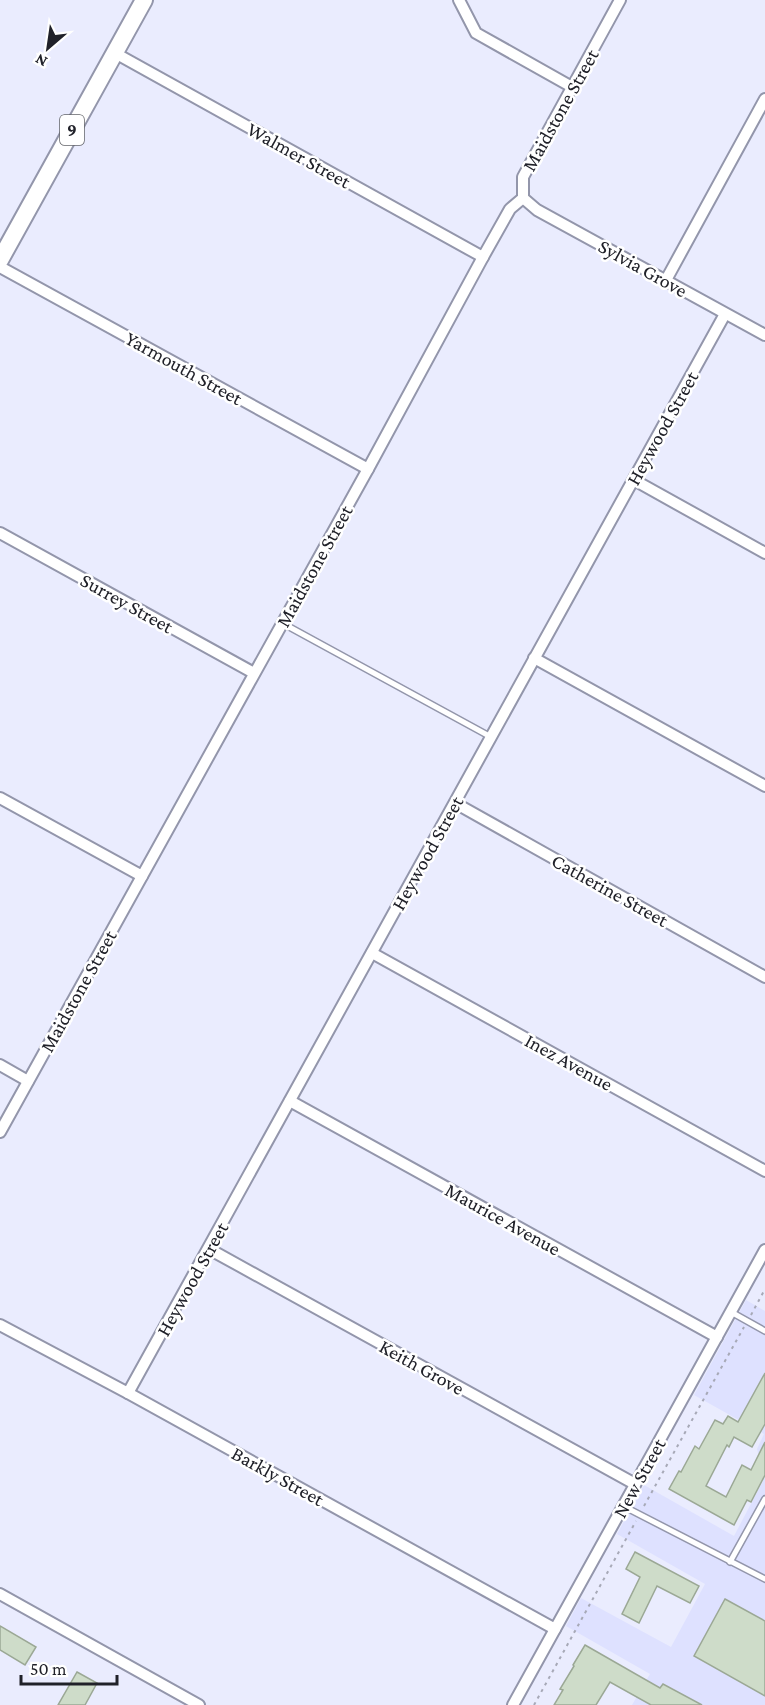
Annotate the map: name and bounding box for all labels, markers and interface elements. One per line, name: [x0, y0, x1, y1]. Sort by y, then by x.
north arrow: [18, 18, 78, 78]
street label: Maidstone Street: [517, 45, 603, 175]
text: N: [32, 51, 50, 71]
road number: 9: [60, 115, 84, 145]
street label: Walmer Street: [244, 118, 355, 193]
street label: Sylvia Grove: [594, 235, 691, 302]
street label: Yarmouth Street: [122, 327, 247, 409]
street label: Heywood Street: [622, 367, 703, 489]
street label: Maidstone Street: [271, 501, 357, 631]
street label: Surrey Street: [76, 569, 177, 638]
street label: Heywood Street: [387, 792, 468, 914]
street label: Catherine Street: [548, 849, 672, 931]
street label: Maidstone Street: [35, 926, 121, 1056]
street label: Inez Avenue: [521, 1029, 617, 1095]
street label: Maurice Avenue: [441, 1178, 565, 1260]
street label: Heywood Street: [152, 1218, 233, 1340]
street label: Keith Grove: [376, 1335, 468, 1399]
street label: New Street: [608, 1434, 670, 1521]
street label: Barkly Street: [228, 1442, 328, 1511]
scale bar: [21, 1648, 117, 1686]
text: 50 m: [30, 1659, 67, 1679]

